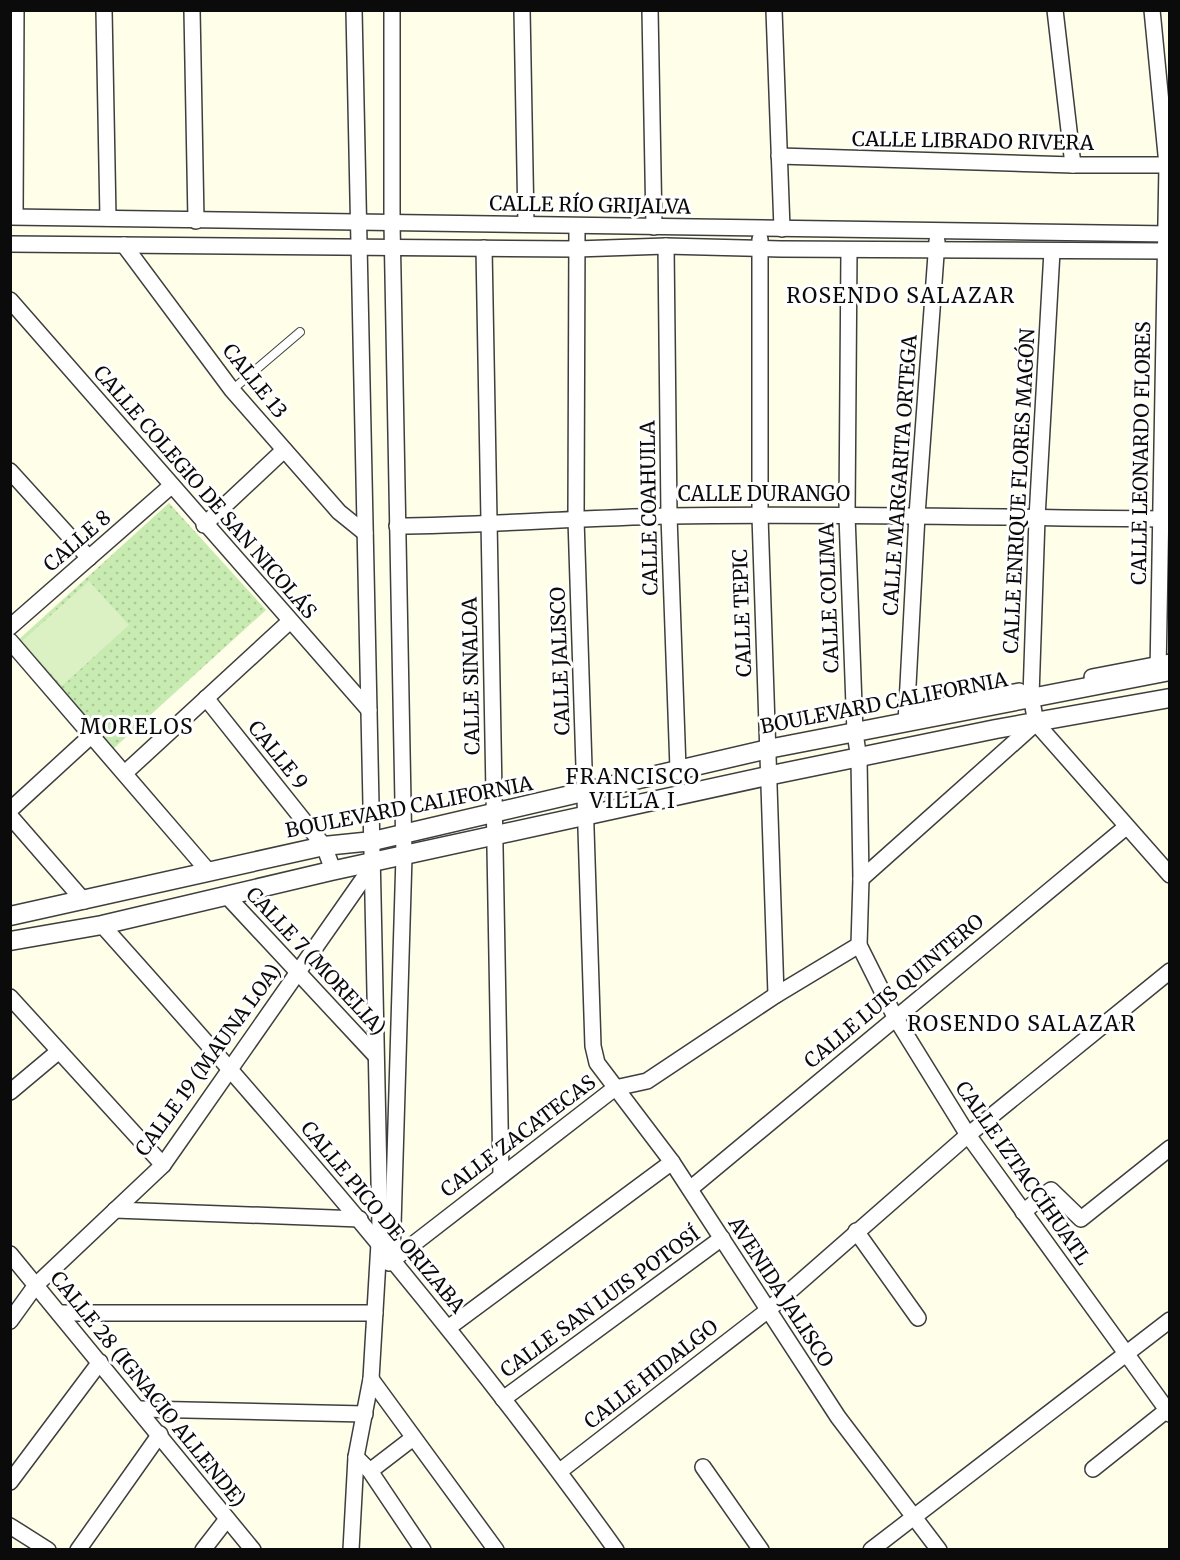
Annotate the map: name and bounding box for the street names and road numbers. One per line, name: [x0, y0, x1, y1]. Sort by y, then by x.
street label: CALLE LIBRADO RIVERA: [852, 126, 1095, 155]
street label: CALLE RÍO GRIJALVA: [489, 188, 692, 219]
street label: CALLE LEONARDO FLORES: [1126, 321, 1155, 585]
street label: CALLE ENRIQUE FLORES MAGÓN: [996, 327, 1040, 654]
street label: CALLE MARGARITA ORTEGA: [877, 333, 922, 616]
street label: CALLE 13: [218, 338, 293, 423]
street label: CALLE COLEGIO DE SAN NICOLÁS: [88, 358, 324, 624]
street label: CALLE COAHUILA: [634, 419, 663, 596]
street label: CALLE DURANGO: [678, 481, 850, 506]
street label: CALLE 8: [38, 505, 115, 577]
street label: CALLE COLIMA: [813, 522, 844, 673]
street label: CALLE TEPIC: [727, 548, 756, 678]
street label: CALLE JALISCO: [544, 586, 575, 736]
street label: CALLE SINALOA: [457, 596, 484, 755]
street label: BOULEVARD CALIFORNIA: [758, 666, 1011, 739]
street label: CALLE 9: [243, 715, 314, 794]
street label: BOULEVARD CALIFORNIA: [283, 770, 536, 843]
street label: CALLE 7 (MORELIA): [241, 881, 392, 1040]
street label: CALLE LUIS QUINTERO: [799, 908, 989, 1073]
street label: CALLE 19 (MAUNA LOA): [129, 959, 286, 1161]
street label: CALLE ZACATECAS: [435, 1069, 600, 1202]
street label: CALLE IZTACCÍHUATL: [950, 1075, 1098, 1270]
street label: CALLE PICO DE ORIZABA: [296, 1116, 472, 1318]
street label: AVENIDA JALISCO: [723, 1211, 839, 1372]
street label: CALLE SAN LUIS POTOSÍ: [494, 1219, 704, 1382]
street label: CALLE 28 (IGNACIO ALLENDE): [45, 1266, 251, 1512]
street label: CALLE HIDALGO: [579, 1314, 723, 1434]

